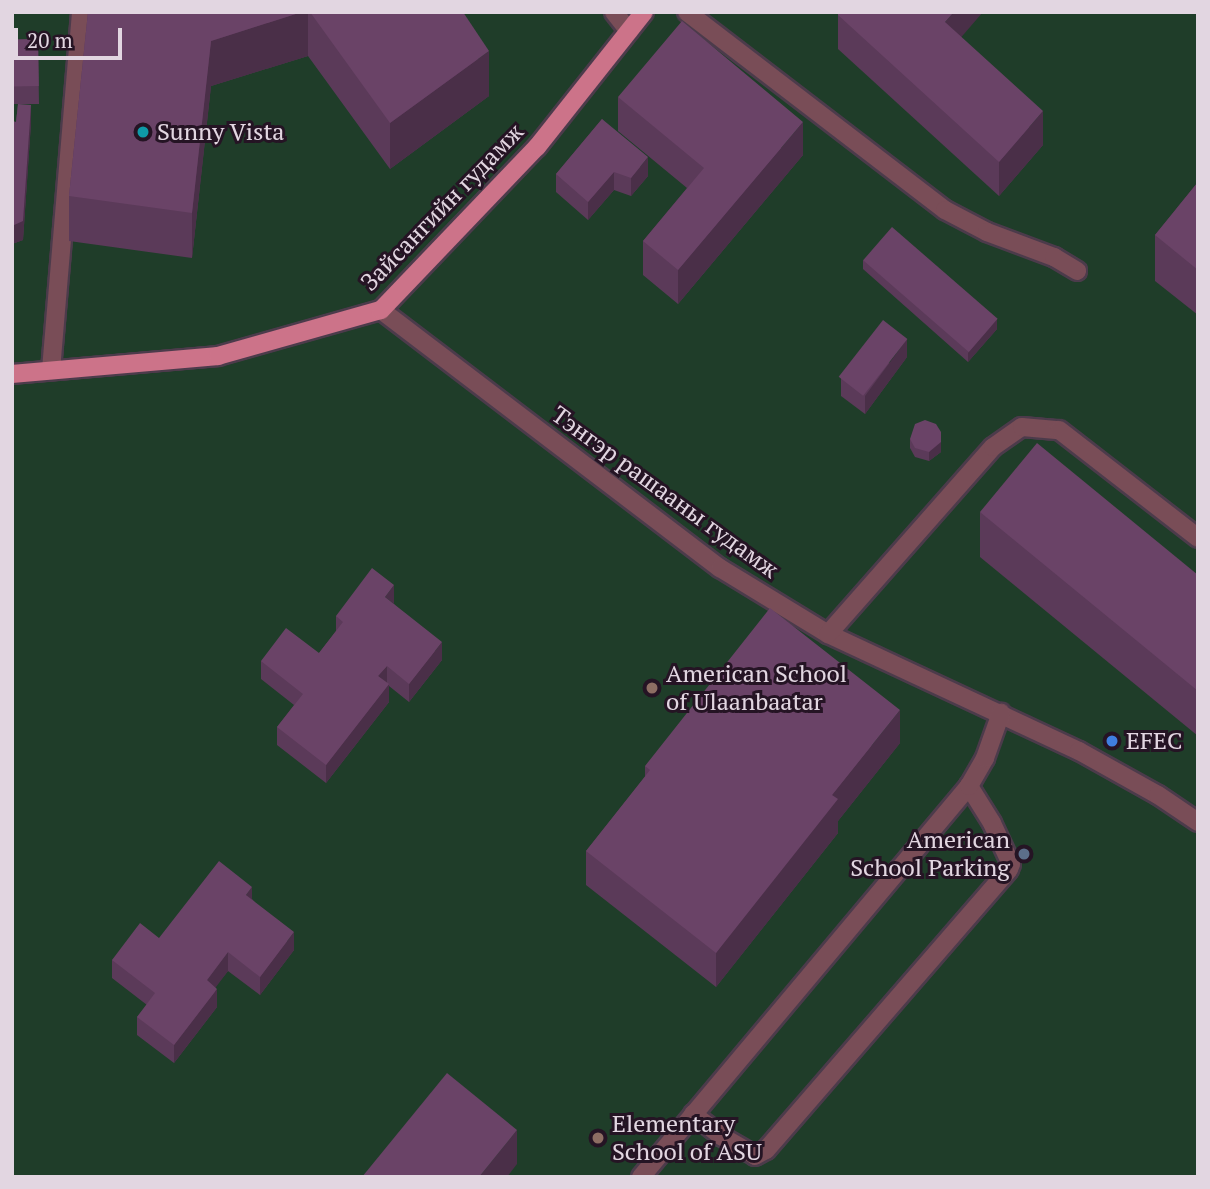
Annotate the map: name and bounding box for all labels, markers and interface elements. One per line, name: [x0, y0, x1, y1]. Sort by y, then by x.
scale bar: [18, 14, 126, 58]
text: 20 m: [27, 26, 73, 54]
street label: Зайсангийн гудамж: [355, 117, 529, 297]
place label: Sunny Vista: [157, 118, 285, 146]
marker: Sunny Vista: [135, 124, 151, 140]
street label: Тэнгэр рашааны гудамж: [546, 400, 784, 584]
place label: American School of Ulaanbaatar: [666, 660, 847, 716]
marker: American School of Ulaanbaatar: [644, 680, 660, 696]
place label: EFEC: [1126, 727, 1182, 755]
marker: EFEC: [1104, 733, 1120, 749]
place label: American School Parking: [850, 826, 1010, 882]
marker: American School Parking: [1016, 846, 1032, 862]
place label: Elementary School of ASU: [612, 1110, 762, 1166]
marker: Elementary School of ASU: [590, 1130, 606, 1146]

